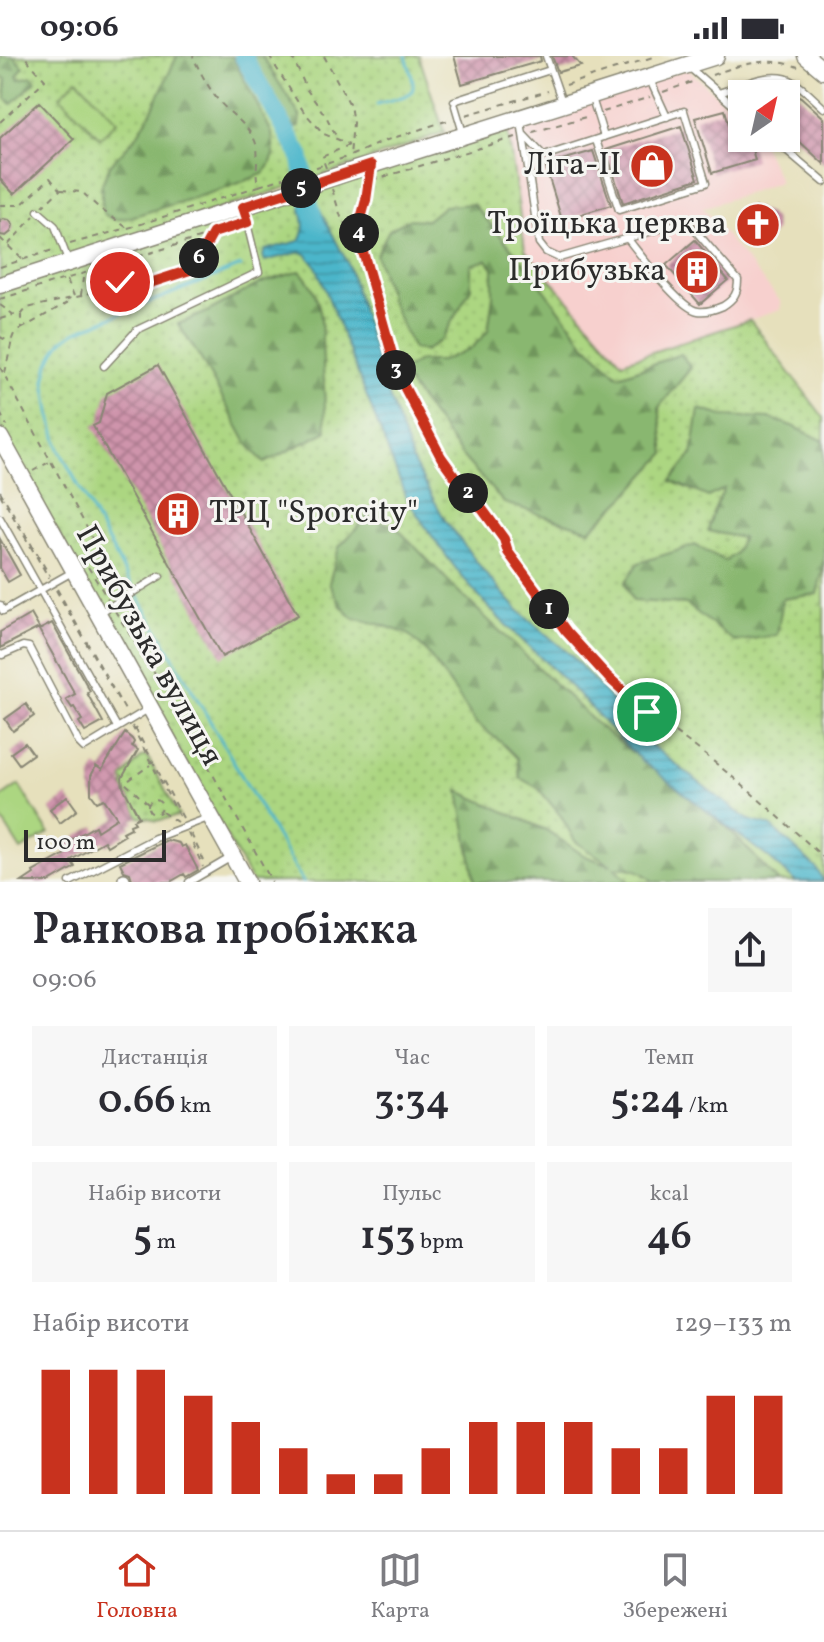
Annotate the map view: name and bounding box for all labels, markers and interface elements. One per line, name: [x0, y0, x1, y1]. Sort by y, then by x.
text: 09:06: [40, 7, 119, 49]
north arrow: [728, 80, 800, 152]
map controls: [728, 80, 800, 152]
shop icon: Ліга-II: [628, 142, 676, 190]
place label: Ліга-II: [524, 144, 621, 188]
pin: 5: [281, 168, 321, 208]
text: 5: [296, 172, 306, 203]
church icon: Троїцька церква: [734, 201, 782, 249]
place label: Троїцька церква: [487, 203, 727, 247]
pin: 4: [339, 213, 379, 253]
text: 4: [352, 217, 366, 248]
pin: 6: [179, 238, 219, 278]
text: 6: [193, 242, 205, 273]
pin: [86, 248, 154, 316]
building icon: Прибузька: [673, 248, 721, 296]
place label: Прибузька: [508, 250, 666, 294]
icon: check: [98, 260, 142, 304]
pin: 3: [376, 350, 416, 390]
text: 3: [390, 354, 402, 385]
pin: 2: [448, 473, 488, 513]
text: 2: [462, 477, 474, 508]
building icon: ТРЦ "Sporcity": [154, 490, 202, 538]
place label: ТРЦ "Sporcity": [209, 492, 418, 536]
street label: Прибузька вулиця: [64, 518, 232, 774]
pin: 1: [529, 589, 569, 629]
text: 1: [545, 593, 553, 624]
pin: [613, 678, 681, 746]
icon: arrive: [625, 690, 669, 734]
scale bar: [24, 826, 166, 862]
text: 100 m: [36, 828, 95, 859]
text: Ранкова пробіжка: [32, 901, 418, 962]
button: share: [708, 908, 792, 992]
text: 09:06: [32, 962, 97, 998]
text: Дистанція: [101, 1043, 208, 1074]
text: Час: [394, 1043, 430, 1074]
text: Темп: [645, 1043, 694, 1074]
text: 0.66: [98, 1074, 176, 1130]
text: 3:34: [374, 1074, 450, 1130]
text: 5:24: [610, 1074, 684, 1130]
text: km: [176, 1091, 211, 1122]
text: /km: [684, 1091, 728, 1122]
text: Набір висоти: [88, 1179, 221, 1210]
text: Пульс: [382, 1179, 442, 1210]
text: kcal: [650, 1179, 689, 1210]
text: 5: [133, 1210, 152, 1266]
text: 153: [360, 1210, 416, 1266]
text: 46: [647, 1210, 692, 1266]
text: m: [152, 1227, 176, 1258]
text: bpm: [416, 1227, 464, 1258]
text: Набір висоти: [32, 1306, 189, 1342]
text: 129–133 m: [674, 1306, 792, 1342]
tab: Головна: [96, 1548, 178, 1627]
tab: Карта: [370, 1548, 430, 1627]
tab: Збережені: [623, 1548, 728, 1627]

